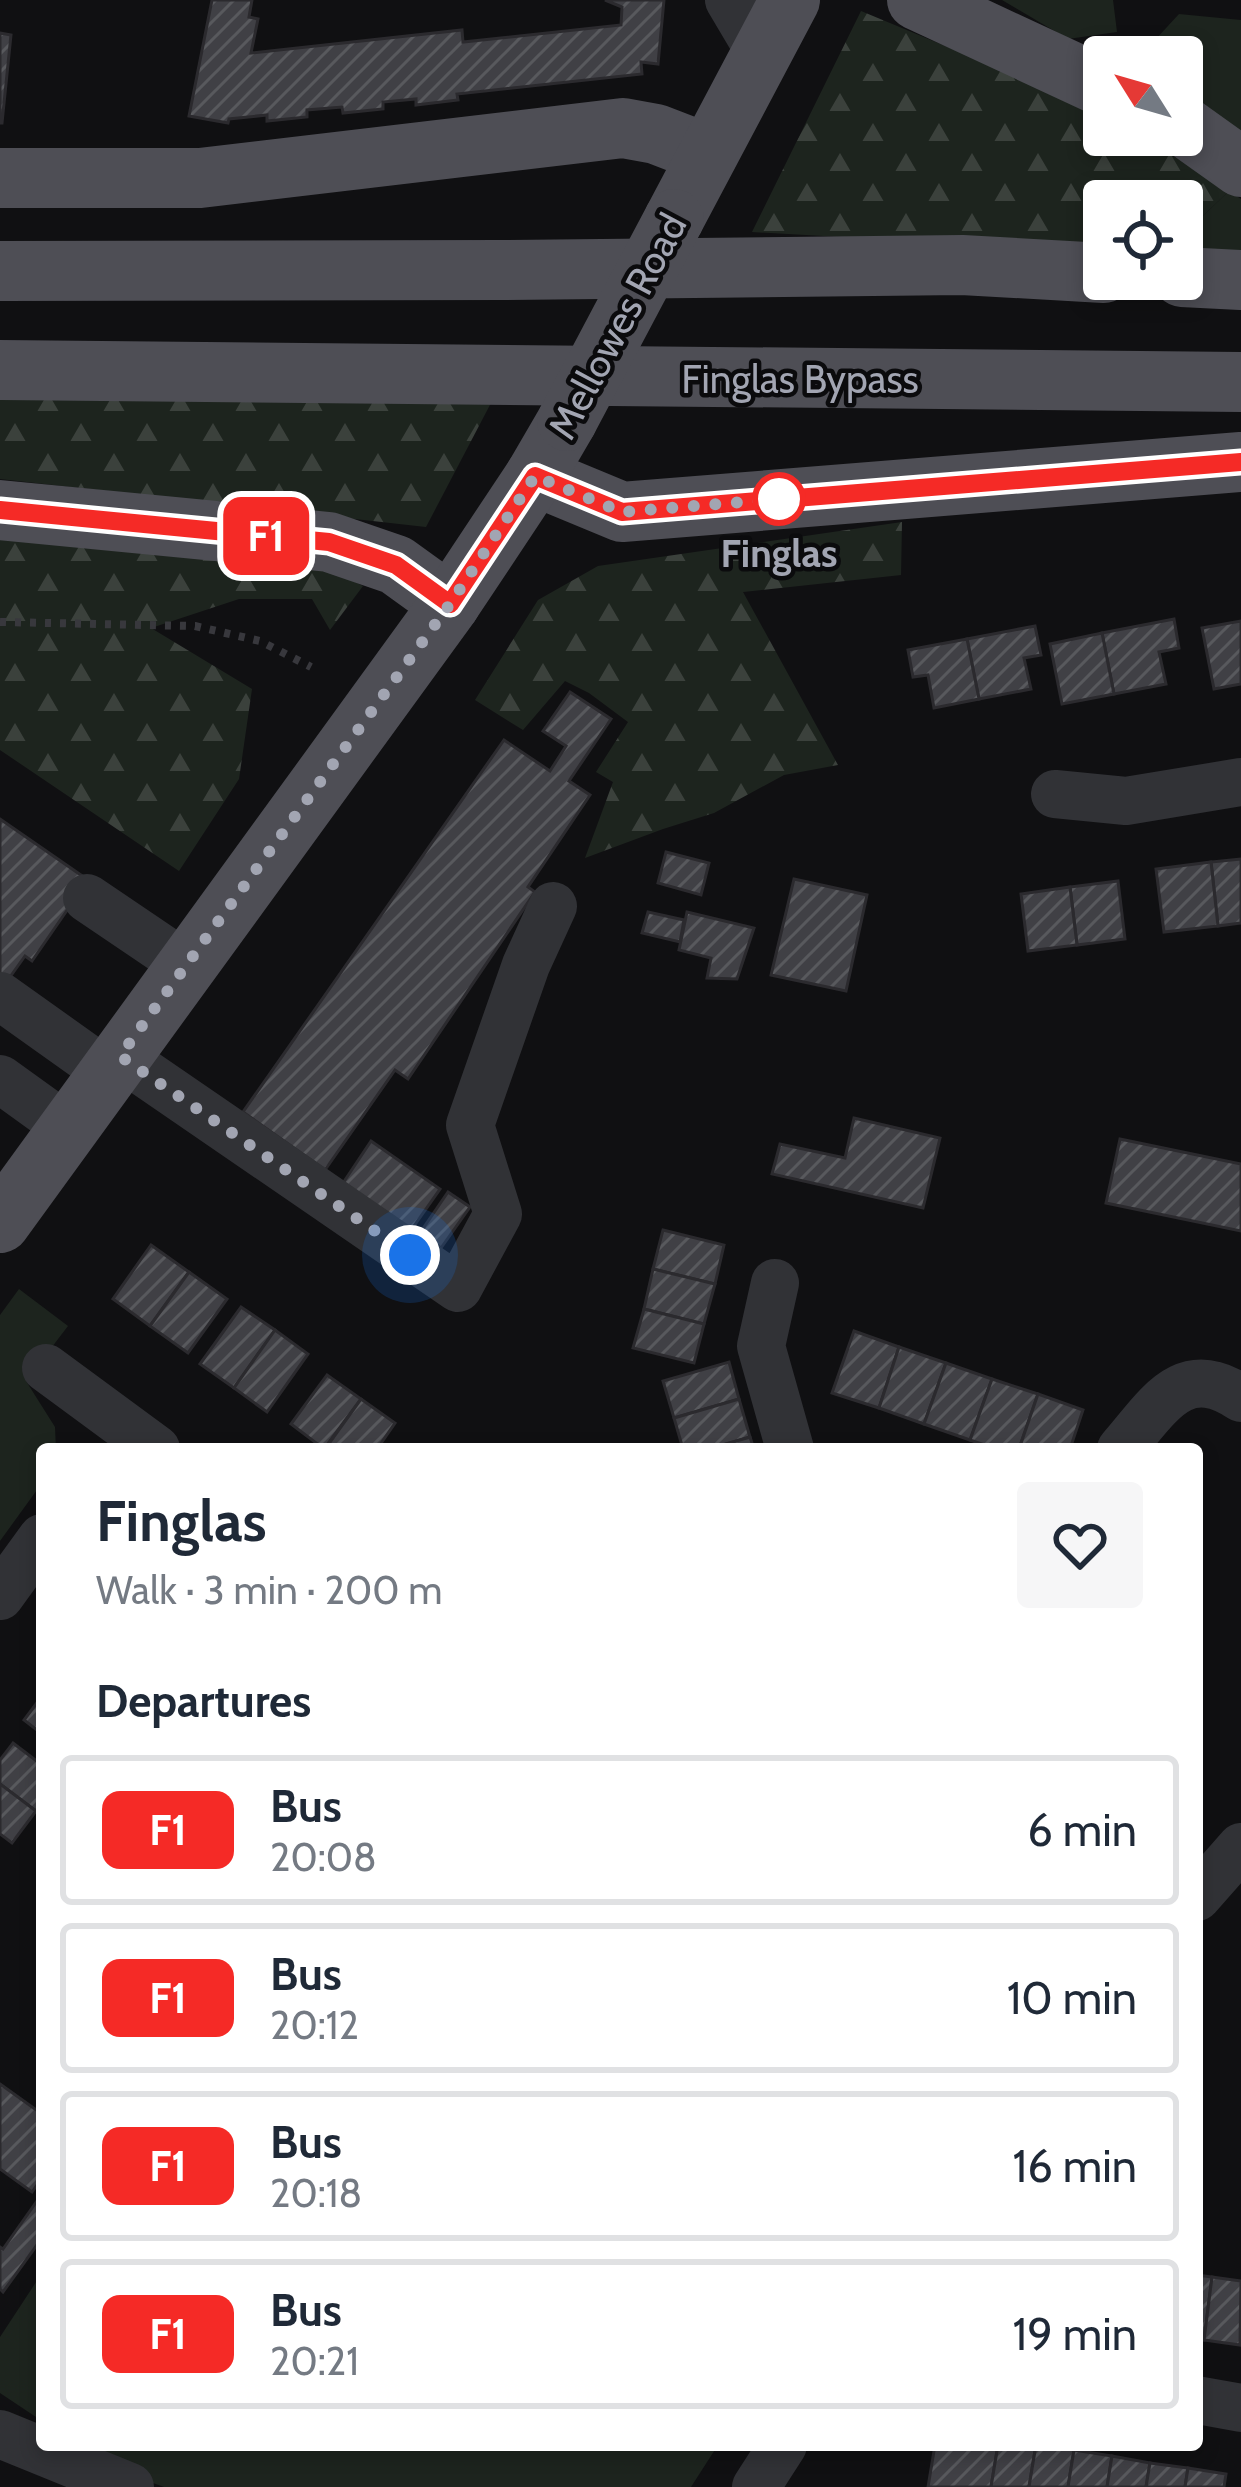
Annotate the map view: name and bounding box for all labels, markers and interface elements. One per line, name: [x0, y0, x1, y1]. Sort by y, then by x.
north arrow: [1083, 36, 1203, 156]
map controls: [1083, 36, 1203, 300]
button: locate: [1083, 180, 1203, 300]
street label: Mellowes Road: [538, 205, 696, 447]
street label: Finglas Bypass: [681, 355, 919, 403]
marker: Finglas: [754, 474, 804, 524]
line badge: F1: [212, 497, 320, 575]
text: F1: [247, 510, 285, 562]
place label: Finglas: [721, 529, 837, 577]
your location: [380, 1225, 440, 1285]
button: heart: [1017, 1482, 1143, 1608]
text: Finglas: [96, 1486, 267, 1555]
text: Walk · 3 min · 200 m: [96, 1566, 442, 1614]
text: Departures: [96, 1674, 311, 1728]
text: Bus: [270, 1779, 342, 1833]
text: 6 min: [1027, 1803, 1137, 1857]
text: F1: [149, 1804, 187, 1856]
text: 20:08: [270, 1833, 377, 1881]
text: Bus: [270, 1947, 342, 2001]
text: 10 min: [1007, 1971, 1137, 2025]
text: F1: [149, 1972, 187, 2024]
text: 20:12: [270, 2001, 359, 2049]
text: Bus: [270, 2115, 342, 2169]
text: 16 min: [1012, 2139, 1137, 2193]
text: F1: [149, 2140, 187, 2192]
text: 20:18: [270, 2169, 362, 2217]
text: Bus: [270, 2283, 342, 2337]
text: 19 min: [1012, 2307, 1137, 2361]
text: F1: [149, 2308, 187, 2360]
text: 20:21: [270, 2337, 359, 2385]

